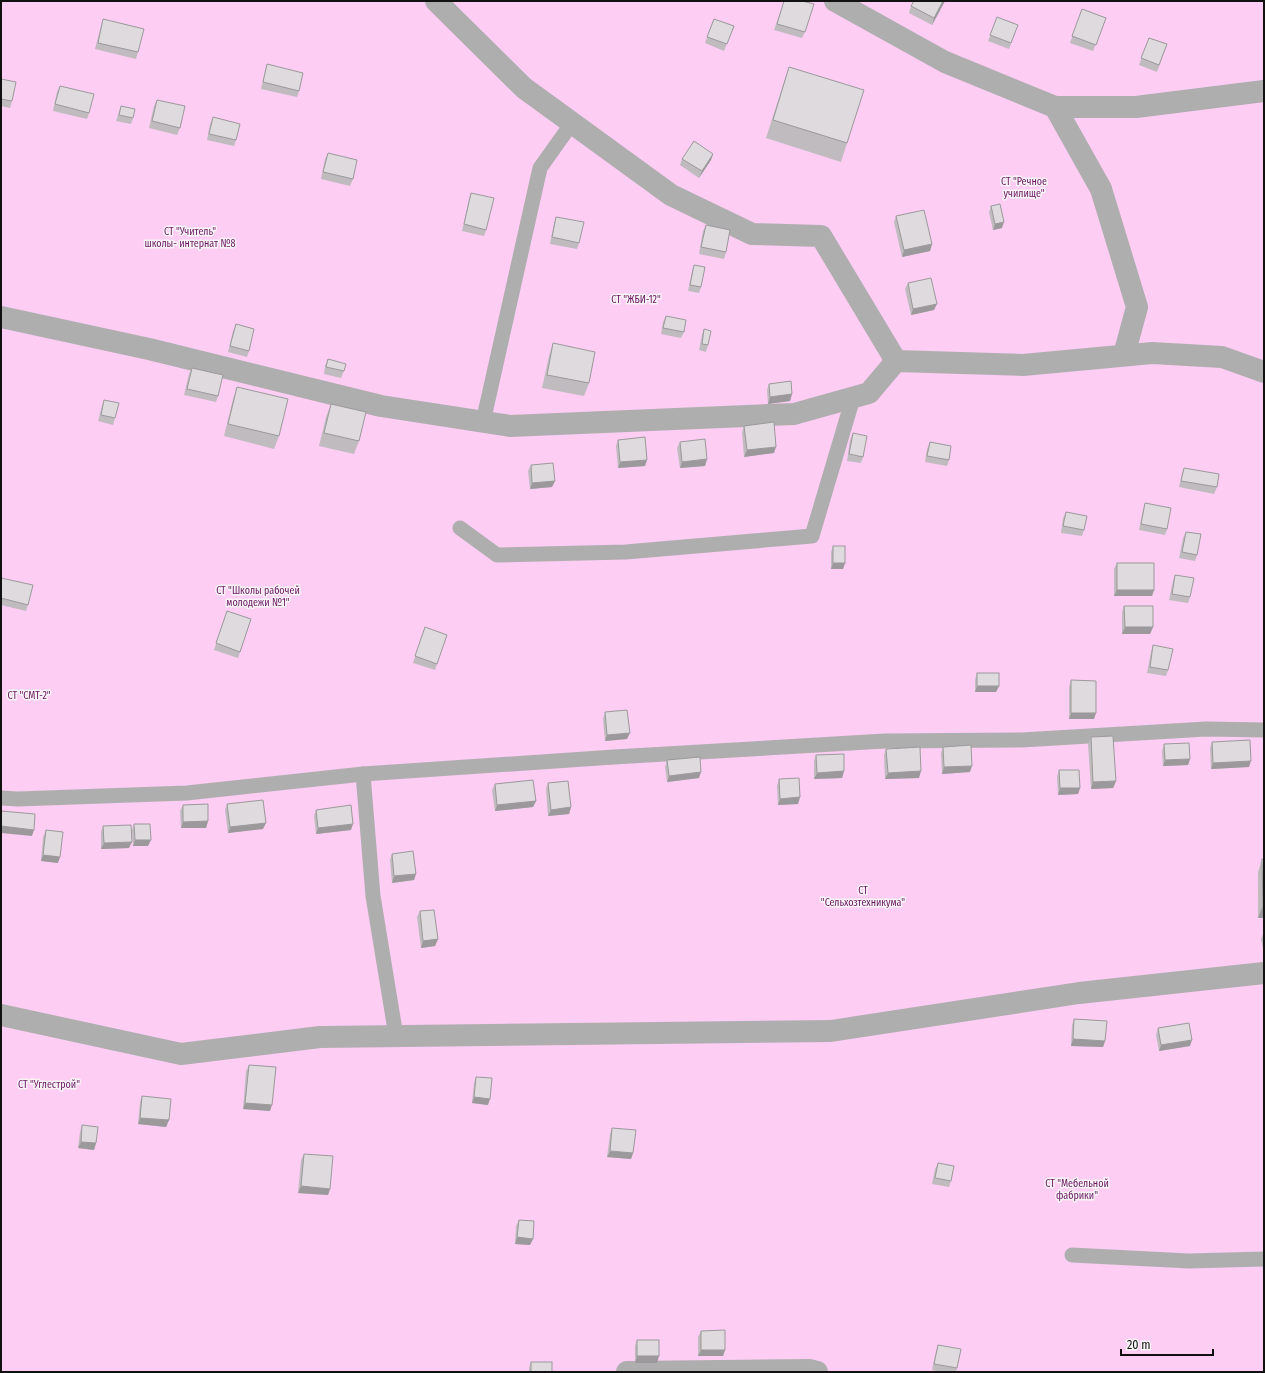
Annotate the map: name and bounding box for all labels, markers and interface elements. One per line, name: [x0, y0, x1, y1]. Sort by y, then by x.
park label: СТ "Речное училище": [1001, 176, 1047, 200]
park label: СТ "Учитель" школы- интернат №8: [144, 226, 236, 250]
park label: СТ "ЖБИ-12": [611, 294, 661, 306]
park label: СТ "Школы рабочей молодежи №1": [216, 585, 300, 609]
park label: СТ "СМТ-2": [7, 690, 51, 702]
park label: СТ "Сельхозтехникума": [821, 885, 905, 909]
park label: СТ "Углестрой": [18, 1079, 80, 1091]
park label: СТ "Мебельной фабрики": [1045, 1178, 1109, 1202]
scale bar: [1121, 1331, 1213, 1357]
text: 20 m: [1127, 1338, 1151, 1352]

